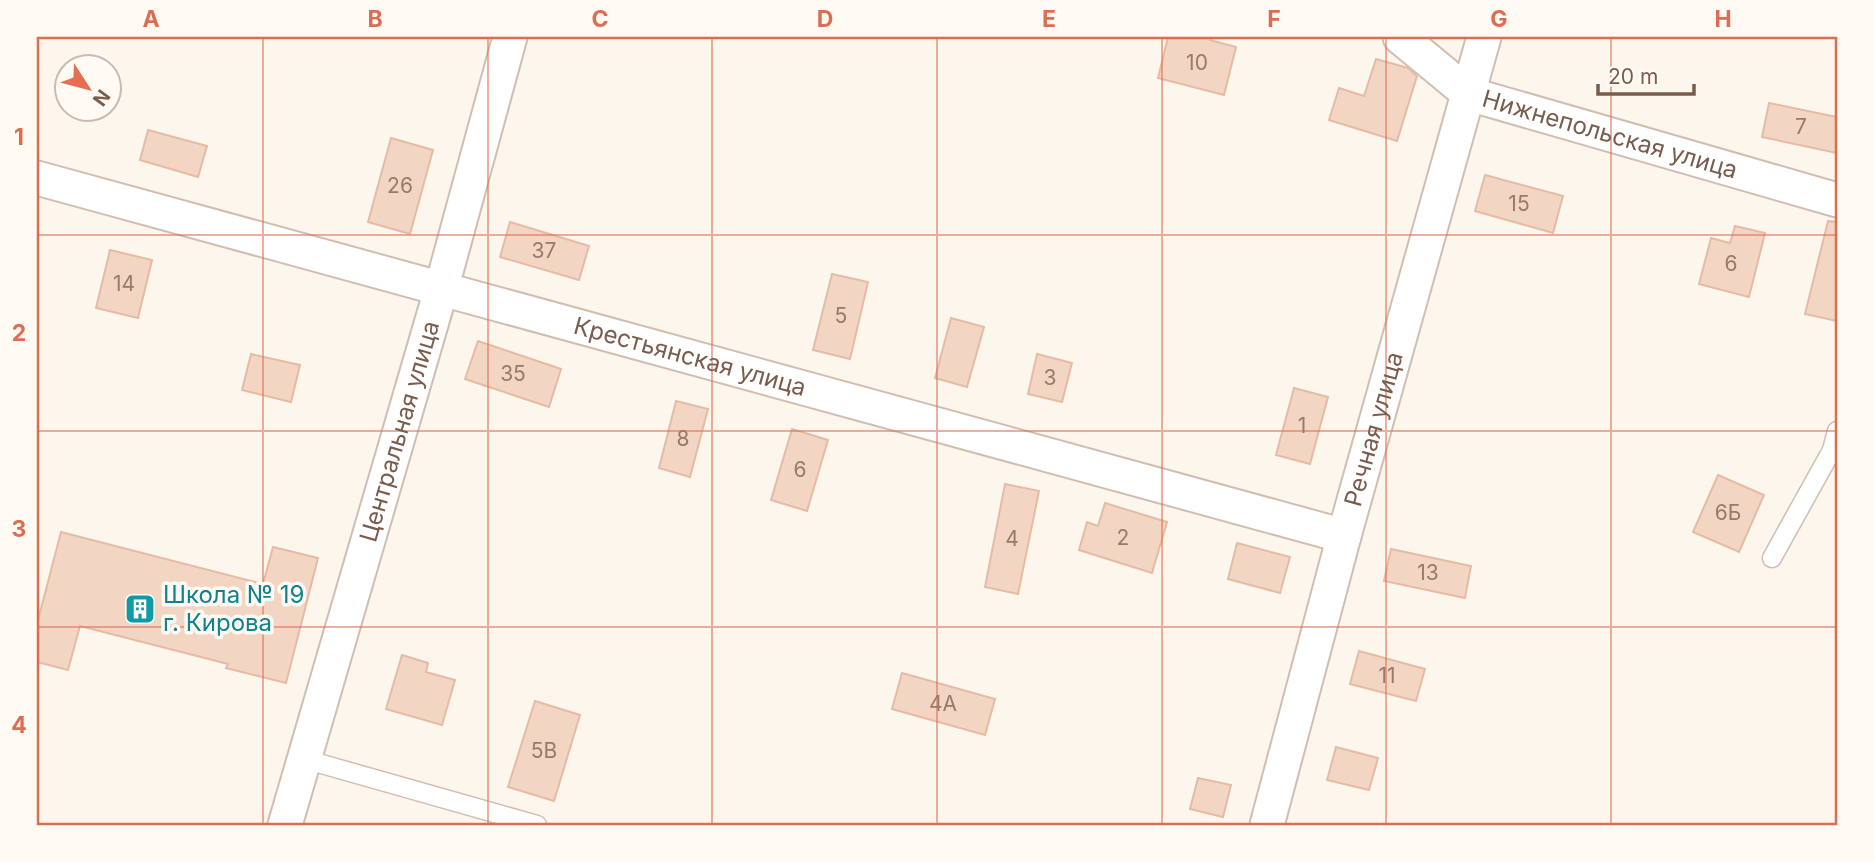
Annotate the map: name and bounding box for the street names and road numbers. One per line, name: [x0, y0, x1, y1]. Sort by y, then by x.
street label: Нижнепольская улица: [1479, 84, 1741, 185]
street label: Крестьянская улица: [571, 311, 809, 402]
street label: Центральная улица: [353, 317, 445, 545]
street label: Речная улица: [1338, 348, 1409, 510]

